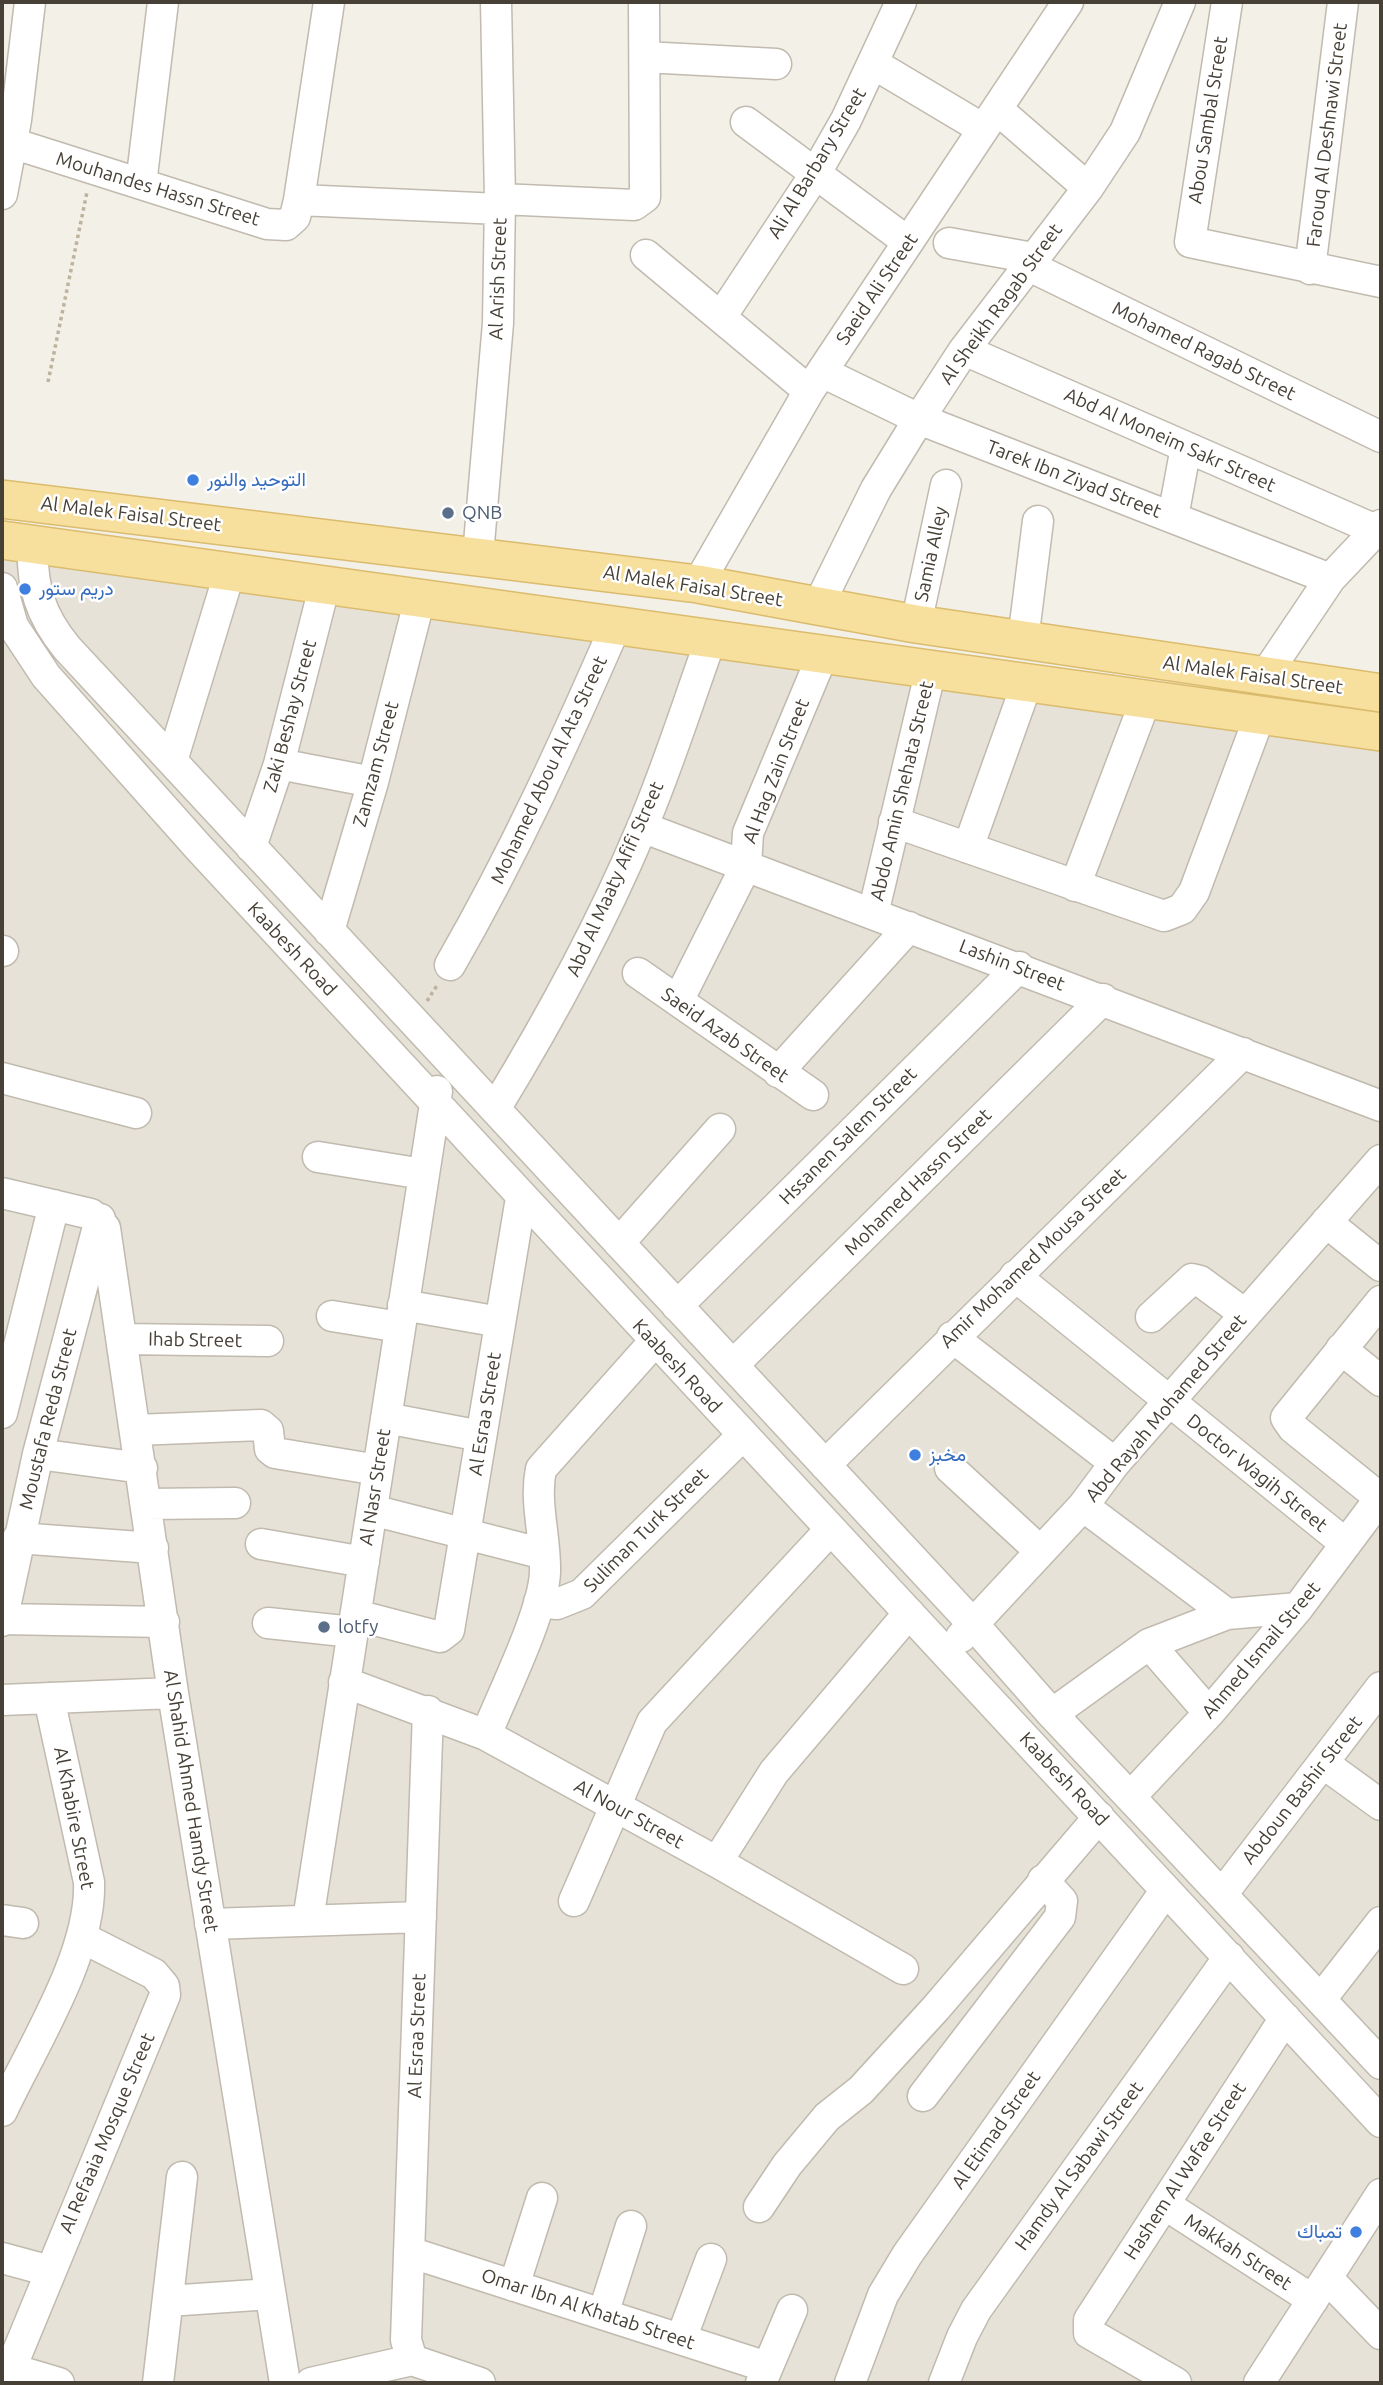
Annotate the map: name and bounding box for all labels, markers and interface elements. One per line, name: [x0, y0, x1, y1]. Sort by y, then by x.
street label: Farouq Al Deshnawi Street: [1302, 22, 1352, 248]
street label: Abou Sambal Street: [1184, 35, 1232, 205]
street label: Ali Al Barbary Street: [763, 83, 871, 243]
street label: Mouhandes Hassn Street: [53, 147, 263, 231]
street label: Al Arish Street: [484, 217, 512, 341]
street label: Al Sheikh Ragab Street: [935, 219, 1067, 389]
street label: Saeid Ali Street: [831, 229, 923, 349]
street label: Mohamed Ragab Street: [1109, 297, 1299, 405]
street label: Abd Al Moneim Sakr Street: [1061, 383, 1279, 497]
street label: Tarek Ibn Ziyad Street: [983, 435, 1165, 523]
place label: التوحيد والنور: [207, 469, 306, 491]
marker: التوحيد والنور: [185, 472, 201, 488]
street label: Al Malek Faisal Street: [40, 492, 222, 536]
place label: QNB: [462, 502, 502, 524]
street label: Samia Alley: [910, 504, 952, 604]
marker: QNB: [440, 505, 456, 521]
street label: Al Malek Faisal Street: [602, 561, 784, 611]
place label: دريم ستور: [39, 578, 114, 600]
marker: دريم ستور: [17, 581, 33, 597]
street label: Zaki Beshay Street: [259, 637, 321, 795]
street label: Al Malek Faisal Street: [1162, 651, 1344, 699]
street label: Mohamed Abou Al Ata Street: [486, 652, 612, 888]
street label: Abdo Amin Shehata Street: [866, 679, 938, 903]
street label: Al Hag Zain Street: [738, 695, 814, 847]
street label: Zamzam Street: [348, 699, 404, 829]
street label: Abd Al Maaty Afifi Street: [562, 778, 668, 980]
street label: Kaabesh Road: [243, 897, 341, 1001]
street label: Lashin Street: [956, 934, 1068, 996]
street label: Saeid Azab Street: [657, 983, 793, 1087]
street label: Hssanen Salem Street: [775, 1063, 921, 1209]
street label: Mohamed Hassn Street: [840, 1104, 996, 1260]
street label: Amir Mohamed Mousa Street: [935, 1163, 1131, 1353]
street label: Abd Rayah Mohamed Street: [1081, 1309, 1251, 1507]
street label: Kaabesh Road: [628, 1314, 726, 1418]
street label: Moustafa Reda Street: [14, 1326, 82, 1512]
street label: Ihab Street: [148, 1328, 242, 1352]
street label: Al Esraa Street: [464, 1351, 506, 1477]
street label: Doctor Wagih Street: [1182, 1409, 1332, 1537]
street label: Al Nasr Street: [355, 1427, 395, 1547]
place label: مخبز: [929, 1444, 966, 1466]
marker: مخبز: [907, 1447, 923, 1463]
street label: Suliman Turk Street: [579, 1463, 713, 1597]
street label: Ahmed Ismail Street: [1197, 1577, 1325, 1723]
place label: lotfy: [338, 1616, 378, 1638]
marker: lotfy: [316, 1619, 332, 1635]
street label: Al Shahid Ahmed Hamdy Street: [159, 1668, 223, 1934]
street label: Abdoun Bashir Street: [1237, 1711, 1367, 1869]
street label: Kaabesh Road: [1015, 1727, 1113, 1831]
street label: Al Khabire Street: [49, 1745, 99, 1891]
street label: Al Nour Street: [570, 1775, 688, 1853]
street label: Al Esraa Street: [403, 1973, 431, 2099]
street label: Al Refaaia Mosque Street: [54, 2030, 160, 2236]
street label: Al Etimad Street: [947, 2066, 1045, 2194]
street label: Hamdy Al Sabawi Street: [1010, 2077, 1148, 2255]
street label: Hashem Al Wafae Street: [1119, 2078, 1251, 2264]
street label: Makkah Street: [1180, 2209, 1296, 2295]
place label: تمباك: [1297, 2221, 1342, 2243]
marker: تمباك: [1348, 2224, 1364, 2240]
street label: Omar Ibn Al Khatab Street: [478, 2264, 698, 2354]

